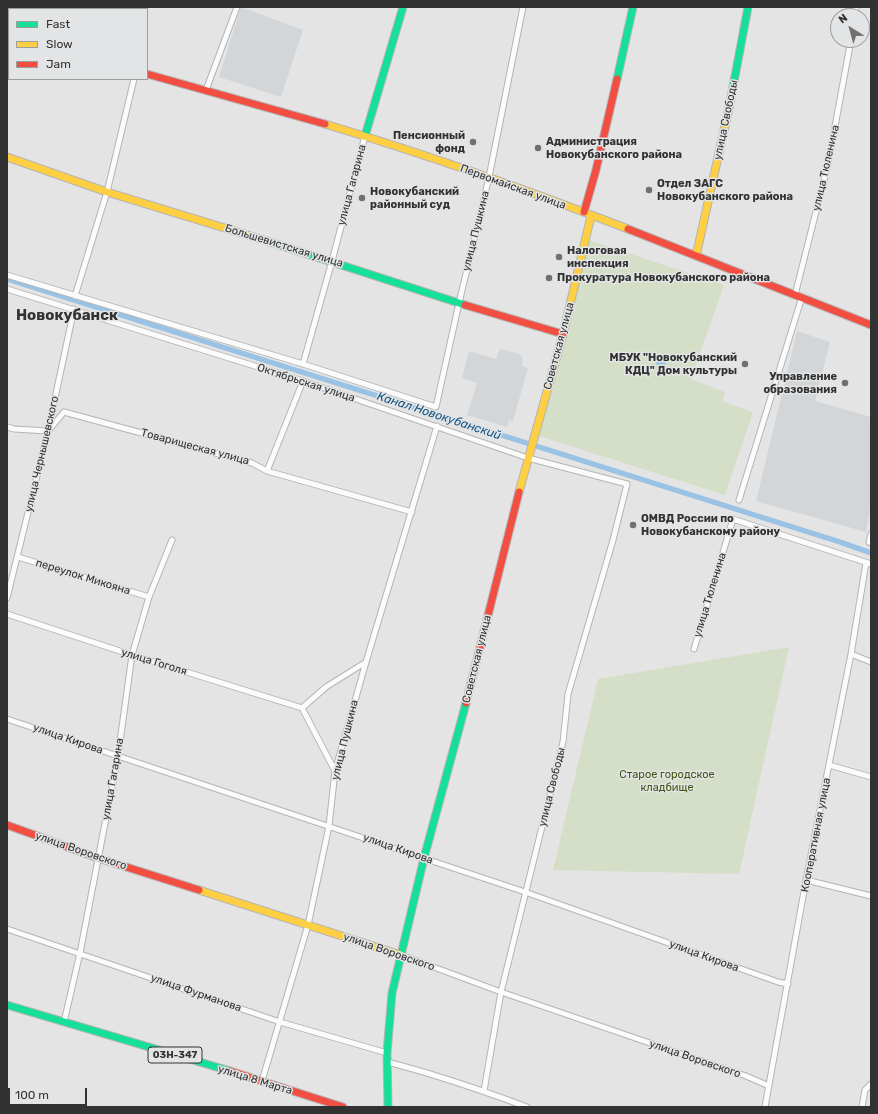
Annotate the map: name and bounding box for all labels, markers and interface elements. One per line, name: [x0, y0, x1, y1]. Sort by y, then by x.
legend: [8, 8, 148, 80]
north arrow: [830, 8, 870, 48]
text: N: [836, 11, 850, 26]
text: Fast: [46, 17, 70, 31]
text: Slow: [46, 37, 73, 51]
text: Jam: [46, 57, 71, 71]
street label: улица Свободы: [711, 79, 741, 161]
street label: улица Тюленина: [810, 124, 842, 212]
place label: Пенсионный фонд: [393, 129, 465, 155]
place label: Администрация Новокубанского района: [546, 135, 682, 161]
marker: Пенсионный фонд: [468, 137, 478, 147]
street label: улица Гагарина: [335, 143, 369, 227]
marker: Администрация Новокубанского района: [533, 143, 543, 153]
street label: Первомайская улица: [458, 162, 568, 212]
place label: Отдел ЗАГС Новокубанского района: [657, 177, 793, 203]
place label: Новокубанский районный суд: [370, 185, 459, 211]
marker: Отдел ЗАГС Новокубанского района: [644, 185, 654, 195]
street label: улица Пушкина: [460, 190, 492, 272]
marker: Новокубанский районный суд: [357, 193, 367, 203]
street label: Большевистская улица: [223, 222, 345, 270]
place label: Налоговая инспекция: [567, 244, 629, 270]
marker: Налоговая инспекция: [554, 252, 564, 262]
place label: Прокуратура Новокубанского района: [557, 271, 770, 285]
marker: Прокуратура Новокубанского района: [544, 273, 554, 283]
street label: Советская улица: [541, 301, 577, 391]
district label: Новокубанск: [16, 307, 118, 325]
place label: МБУК "Новокубанский КДЦ" Дом культуры: [610, 351, 737, 377]
marker: МБУК "Новокубанский КДЦ" Дом культуры: [740, 359, 750, 369]
street label: Октябрьская улица: [256, 361, 356, 405]
place label: Управление образования: [763, 370, 837, 396]
marker: Управление образования: [840, 378, 850, 388]
water label: Канал Новокубанский: [375, 389, 503, 443]
street label: улица Чернышевского: [22, 395, 62, 513]
street label: Товарищеская улица: [139, 426, 251, 468]
place label: ОМВД России по Новокубанскому району: [641, 512, 780, 538]
marker: ОМВД России по Новокубанскому району: [628, 520, 638, 530]
street label: улица Тюленина: [691, 551, 729, 639]
street label: переулок Микояна: [34, 556, 132, 598]
street label: Советская улица: [460, 614, 494, 704]
street label: улица Гоголя: [119, 646, 189, 678]
street label: улица Пушкина: [329, 699, 361, 781]
street label: улица Кирова: [31, 721, 105, 757]
street label: улица Гагарина: [99, 737, 127, 821]
street label: улица Свободы: [536, 746, 568, 828]
park label: Старое городское кладбище: [619, 768, 715, 794]
street label: Кооперативная улица: [798, 777, 834, 893]
street label: улица Воровского: [33, 829, 129, 873]
street label: улица Кирова: [361, 831, 435, 867]
street label: улица Воровского: [341, 930, 437, 974]
street label: улица Кирова: [667, 937, 741, 975]
street label: улица Фурманова: [149, 971, 243, 1015]
street label: улица Воровского: [647, 1037, 743, 1081]
road number: 03Н-347: [148, 1047, 202, 1063]
street label: улица 8 Марта: [216, 1062, 294, 1098]
scale bar: [10, 1080, 89, 1106]
text: 100 m: [15, 1088, 49, 1102]

